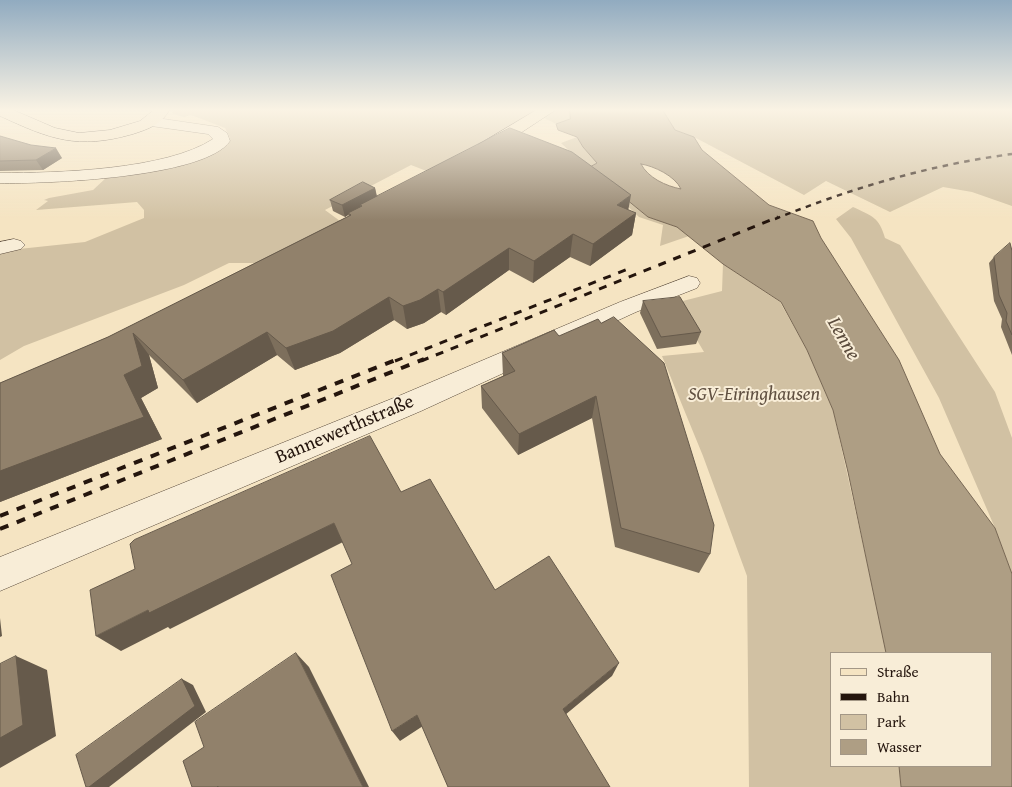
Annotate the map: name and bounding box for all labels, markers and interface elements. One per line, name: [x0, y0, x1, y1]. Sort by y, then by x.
water label: Lenne: [821, 313, 865, 365]
park label: SGV-Eiringhausen: [688, 384, 820, 406]
street label: Bannewerthstraße: [272, 391, 418, 469]
legend: [830, 652, 992, 767]
text: Straße: [877, 661, 919, 682]
text: Bahn: [877, 686, 909, 707]
text: Park: [877, 711, 906, 732]
text: Wasser: [877, 736, 921, 757]

